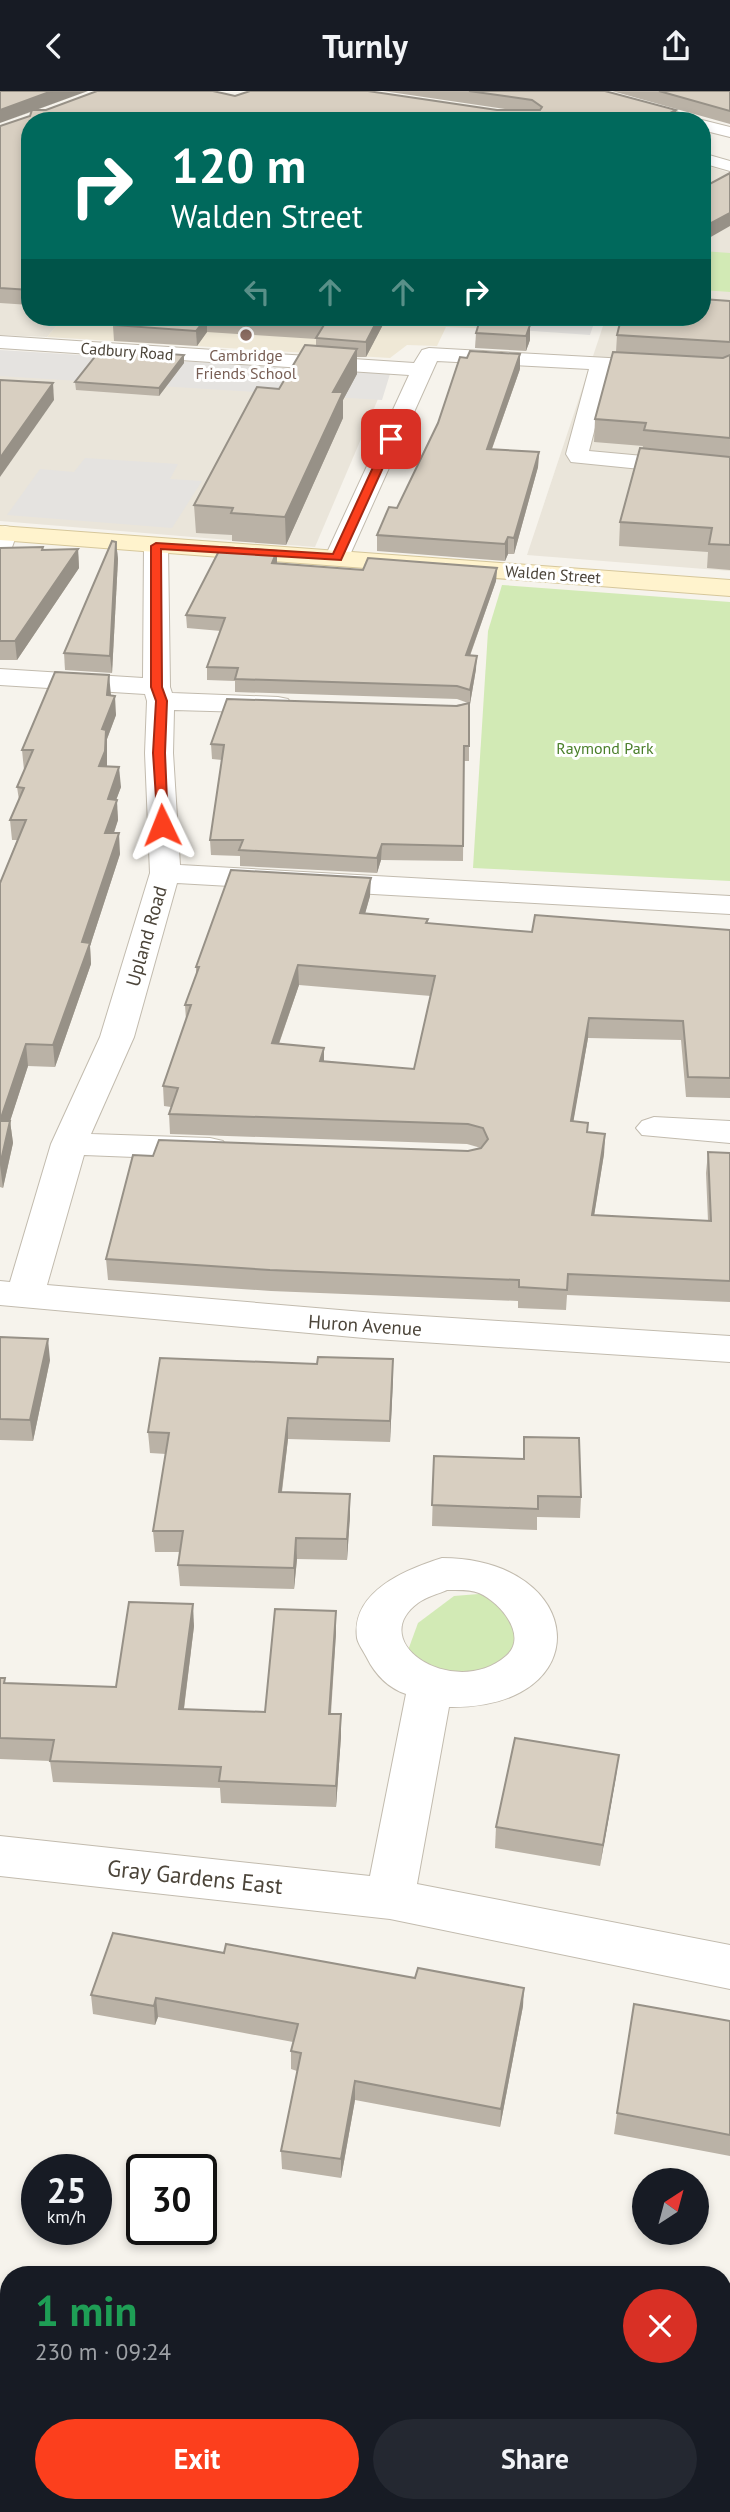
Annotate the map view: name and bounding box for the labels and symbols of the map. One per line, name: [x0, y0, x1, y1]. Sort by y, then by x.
marker: Cambridge Friends School: [238, 327, 254, 343]
street label: Cadbury Road: [80, 338, 174, 364]
place label: Cambridge Friends School: [196, 345, 297, 383]
pin: [361, 409, 421, 469]
street label: Walden Street: [505, 561, 602, 587]
park label: Raymond Park: [556, 738, 654, 758]
position arrow: [125, 788, 199, 862]
street label: Upland Road: [120, 883, 172, 989]
street label: Huron Avenue: [307, 1309, 423, 1341]
street label: Gray Gardens East: [106, 1853, 284, 1900]
speed limit sign: 30: [126, 2154, 217, 2245]
north arrow: [632, 2168, 709, 2245]

